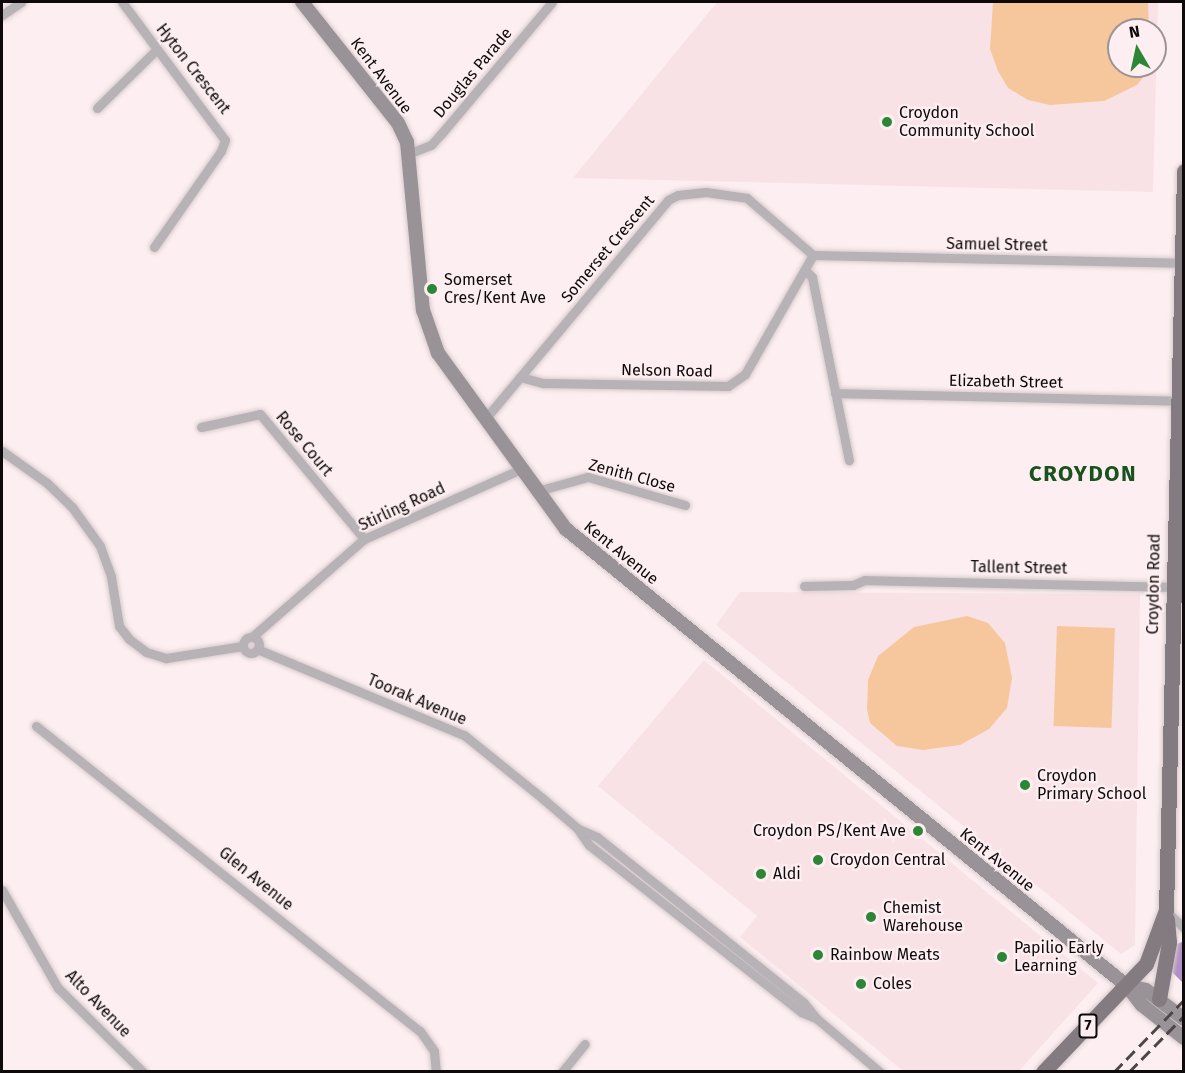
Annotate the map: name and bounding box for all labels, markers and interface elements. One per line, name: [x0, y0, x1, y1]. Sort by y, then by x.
north arrow: [1107, 18, 1167, 78]
street label: Hyton Crescent: [152, 20, 234, 118]
text: N: [1128, 21, 1141, 42]
street label: Douglas Parade: [430, 24, 516, 122]
street label: Kent Avenue: [346, 34, 416, 118]
place label: Croydon Community School: [899, 103, 1035, 141]
marker: Croydon Community School: [880, 115, 894, 129]
street label: Somerset Crescent: [557, 191, 659, 307]
street label: Samuel Street: [946, 235, 1048, 255]
place label: Somerset Cres/Kent Ave: [444, 270, 546, 308]
marker: Somerset Cres/Kent Ave: [425, 282, 439, 296]
street label: Nelson Road: [621, 361, 713, 381]
street label: Elizabeth Street: [949, 371, 1063, 393]
street label: Rose Court: [271, 408, 337, 480]
street label: Zenith Close: [587, 455, 677, 497]
district label: CROYDON: [1029, 461, 1137, 487]
street label: Stirling Road: [356, 479, 448, 535]
street label: Kent Avenue: [580, 517, 662, 589]
street label: Croydon Road: [1144, 533, 1164, 635]
street label: Tallent Street: [970, 558, 1068, 578]
street label: Toorak Avenue: [364, 670, 470, 730]
place label: Croydon Primary School: [1037, 766, 1146, 804]
marker: Croydon Primary School: [1018, 778, 1032, 792]
place label: Croydon PS/Kent Ave: [753, 821, 906, 841]
marker: Croydon PS/Kent Ave: [911, 824, 925, 838]
street label: Kent Avenue: [956, 824, 1038, 896]
street label: Glen Avenue: [215, 843, 297, 915]
place label: Croydon Central: [830, 850, 945, 870]
marker: Croydon Central: [811, 853, 825, 867]
place label: Aldi: [773, 864, 801, 884]
marker: Aldi: [754, 867, 768, 881]
place label: Chemist Warehouse: [883, 898, 963, 936]
marker: Chemist Warehouse: [864, 910, 878, 924]
place label: Papilio Early Learning: [1014, 938, 1104, 976]
place label: Rainbow Meats: [830, 945, 940, 965]
marker: Rainbow Meats: [811, 948, 825, 962]
marker: Papilio Early Learning: [995, 950, 1009, 964]
street label: Alto Avenue: [61, 966, 135, 1042]
place label: Coles: [873, 974, 912, 994]
marker: Coles: [854, 977, 868, 991]
road number: 7: [1078, 1014, 1098, 1038]

